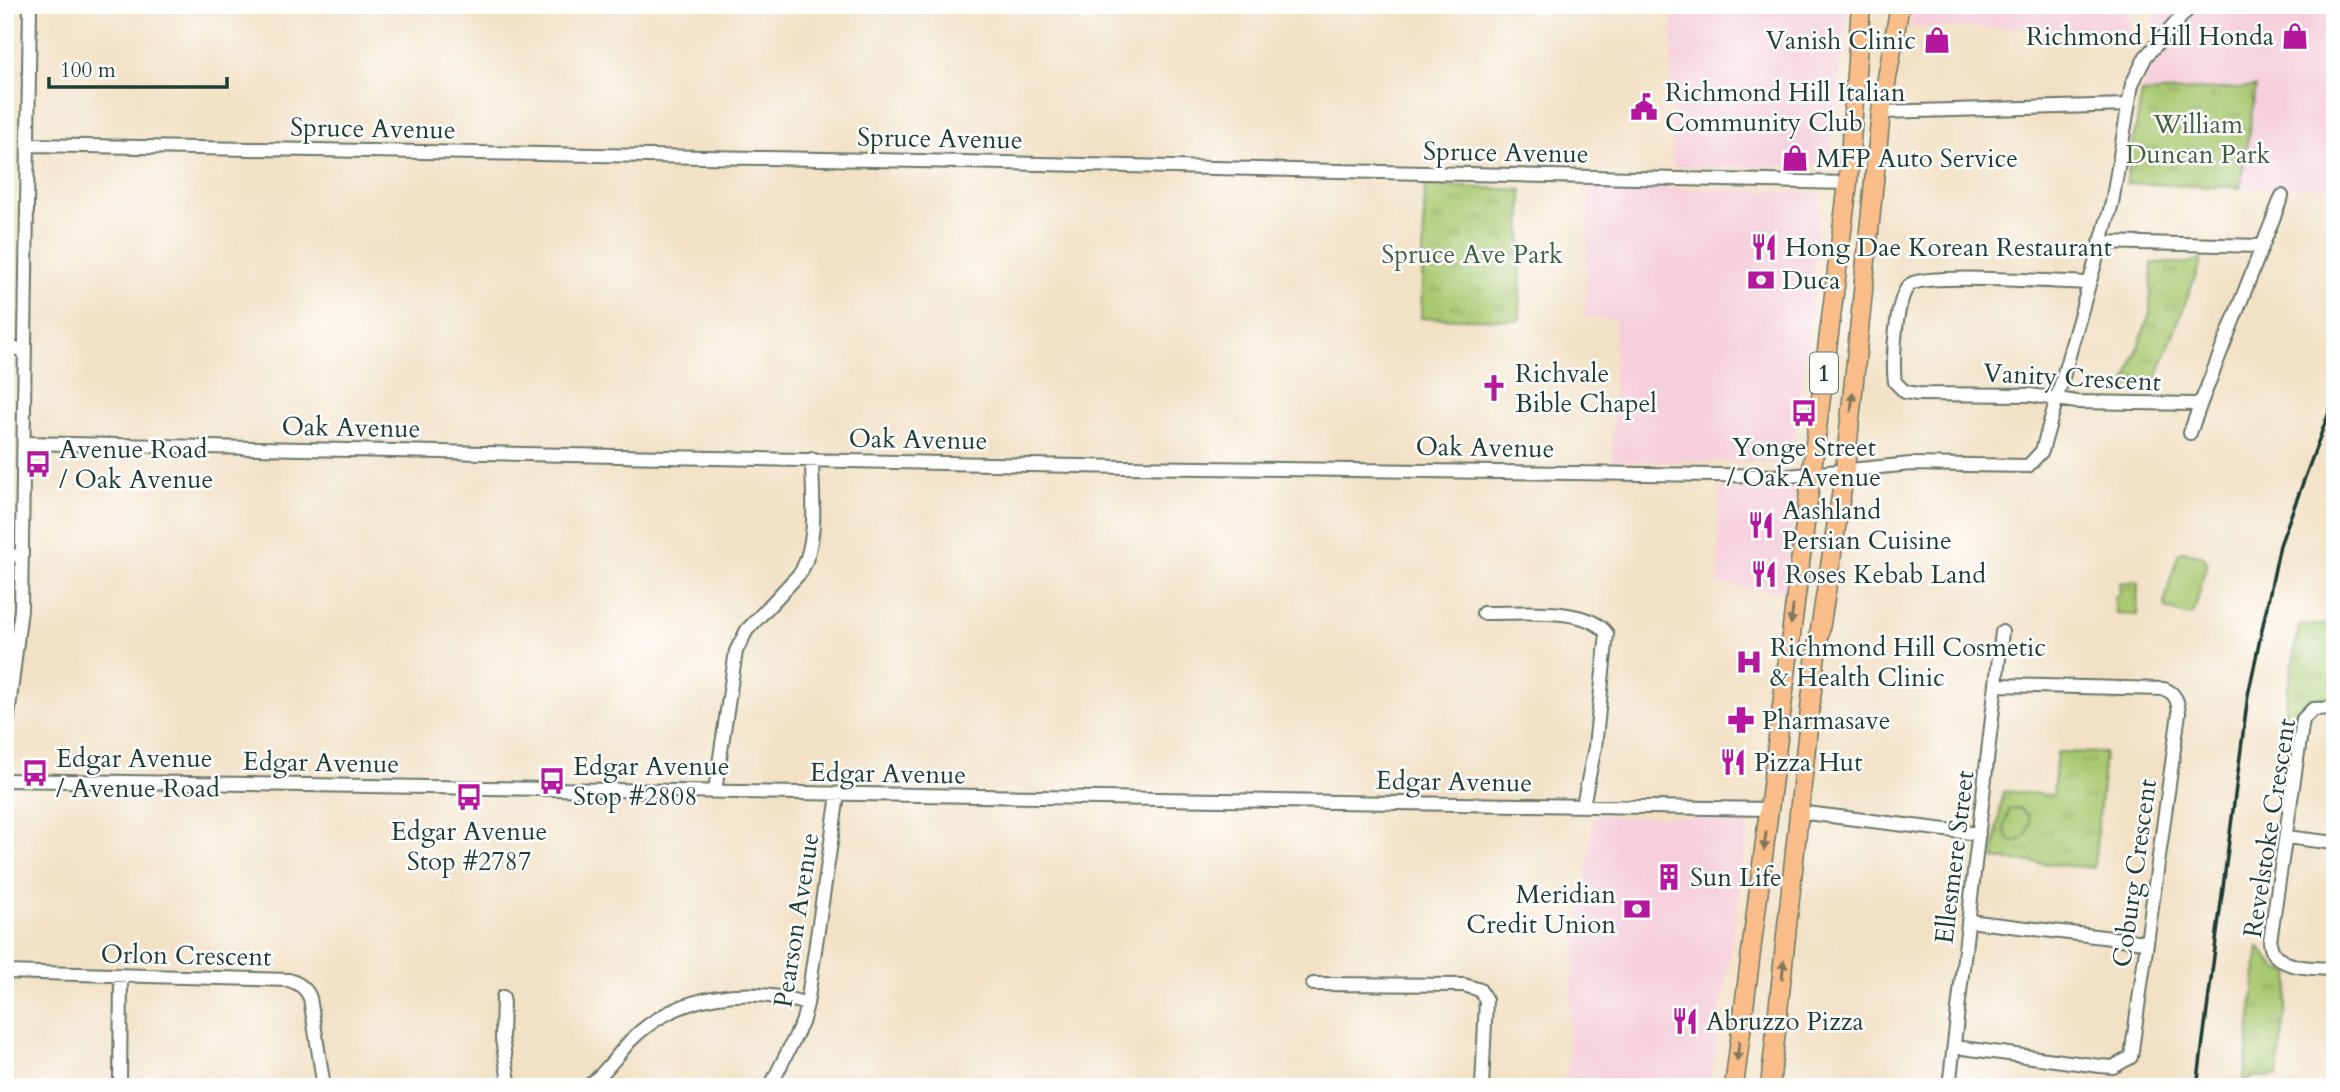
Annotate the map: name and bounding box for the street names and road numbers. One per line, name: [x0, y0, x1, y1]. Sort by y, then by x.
street label: Spruce Avenue: [290, 110, 456, 147]
street label: Spruce Avenue: [857, 120, 1023, 157]
street label: Spruce Avenue: [1423, 134, 1589, 171]
road number: 1: [1810, 352, 1838, 394]
street label: Vanity Crescent: [1982, 355, 2162, 400]
street label: Oak Avenue: [281, 409, 421, 446]
street label: Oak Avenue: [848, 421, 988, 458]
street label: Oak Avenue: [1415, 429, 1555, 466]
street label: Revelstoke Crescent: [2235, 716, 2304, 940]
street label: Edgar Avenue: [242, 744, 400, 781]
street label: Edgar Avenue: [809, 755, 967, 792]
street label: Edgar Avenue: [1375, 763, 1533, 800]
street label: Ellesmere Street: [1926, 768, 1982, 946]
street label: Coburg Crescent: [2104, 777, 2165, 969]
street label: Pearson Avenue: [765, 830, 828, 1010]
street label: Orlon Crescent: [100, 937, 272, 974]

